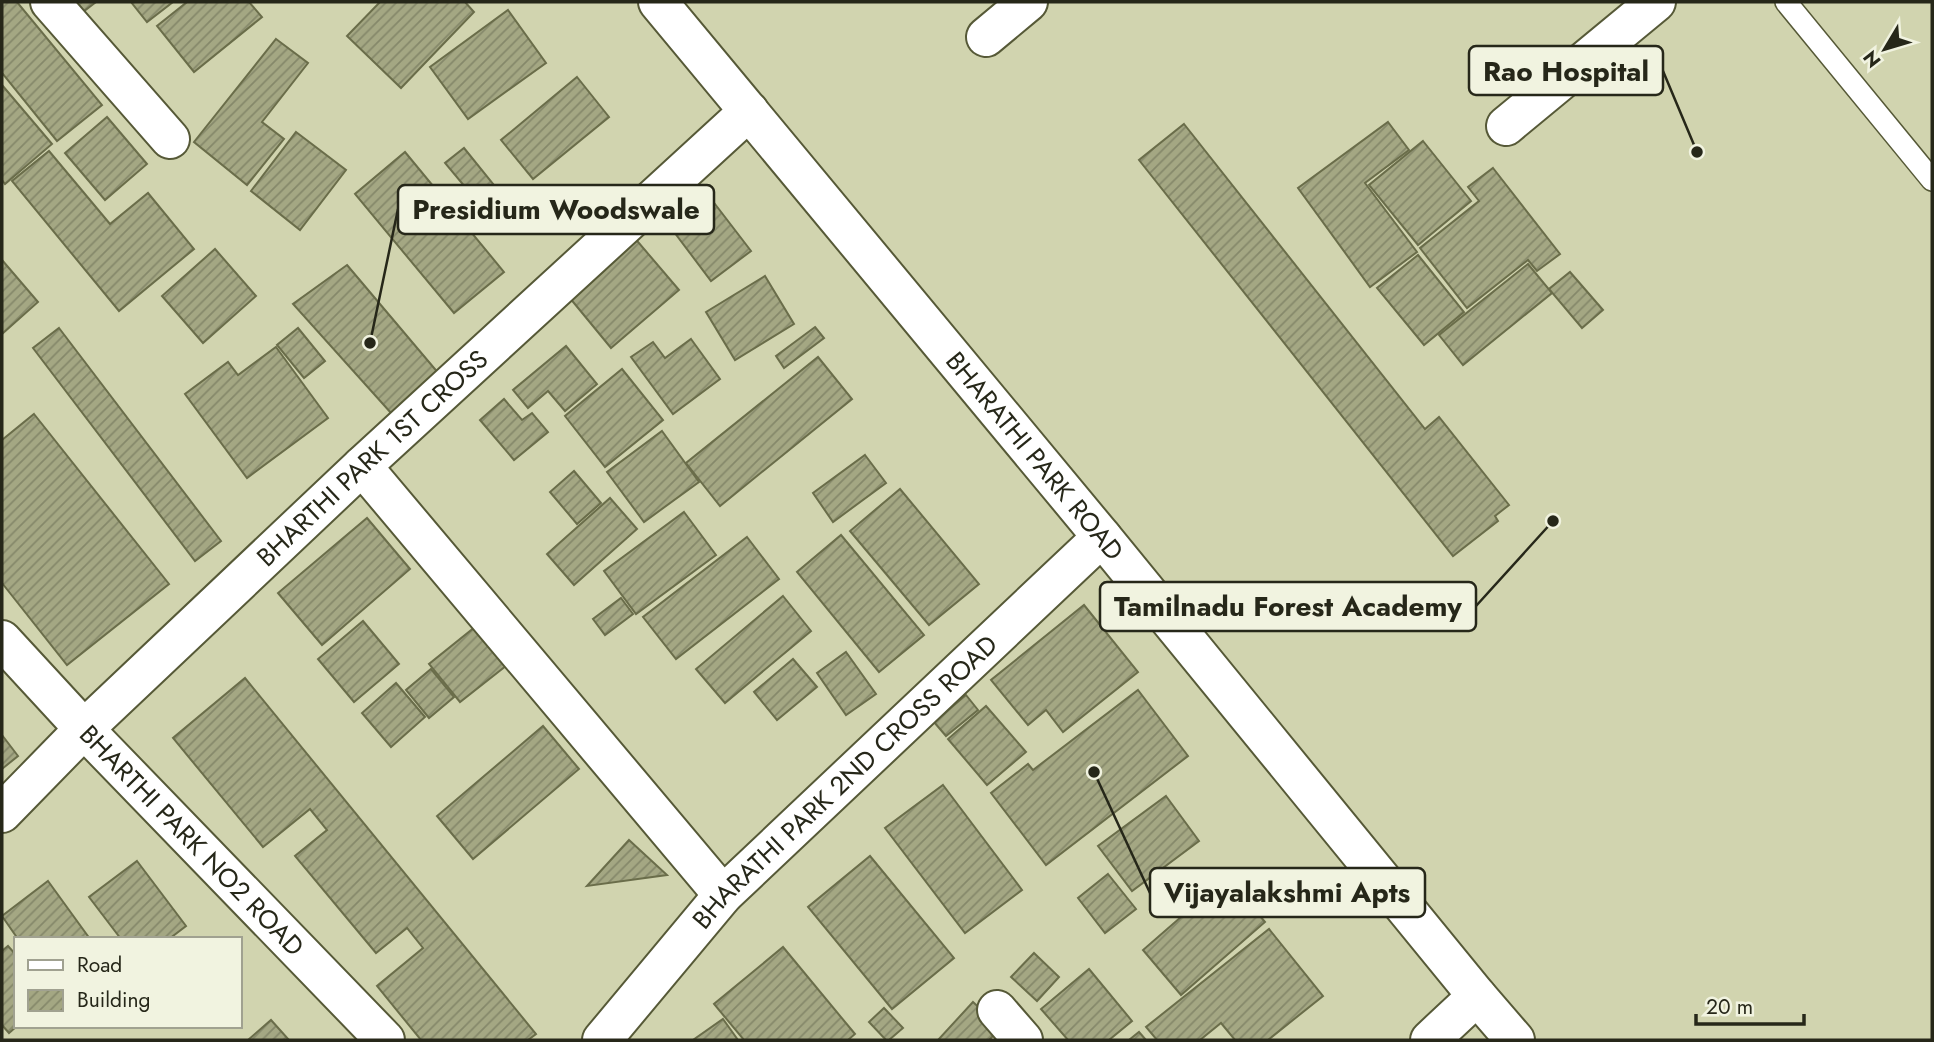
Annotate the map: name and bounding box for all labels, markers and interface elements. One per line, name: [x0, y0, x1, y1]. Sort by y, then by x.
north arrow: [1850, 14, 1920, 84]
text: N: [1857, 45, 1887, 73]
callout: Rao Hospital: [1469, 46, 1663, 95]
text: Rao Hospital: [1483, 51, 1649, 92]
callout: Presidium Woodswale: [398, 185, 714, 234]
text: Presidium Woodswale: [412, 189, 700, 230]
street label: BHARTHI PARK 1ST CROSS: [248, 341, 496, 575]
street label: BHARATHI PARK ROAD: [937, 343, 1133, 569]
callout: Tamilnadu Forest Academy: [1100, 582, 1476, 631]
text: Tamilnadu Forest Academy: [1114, 586, 1462, 627]
street label: BHARATHI PARK 2ND CROSS ROAD: [683, 626, 1006, 937]
street label: BHARTHI PARK NO2 ROAD: [71, 716, 313, 965]
callout: Vijayalakshmi Apts: [1150, 868, 1425, 917]
text: Vijayalakshmi Apts: [1163, 872, 1411, 913]
legend: [14, 937, 242, 1028]
text: Road: [77, 950, 122, 980]
scale bar: [1696, 982, 1804, 1026]
text: Building: [77, 985, 150, 1015]
text: 20 m: [1706, 992, 1753, 1022]

